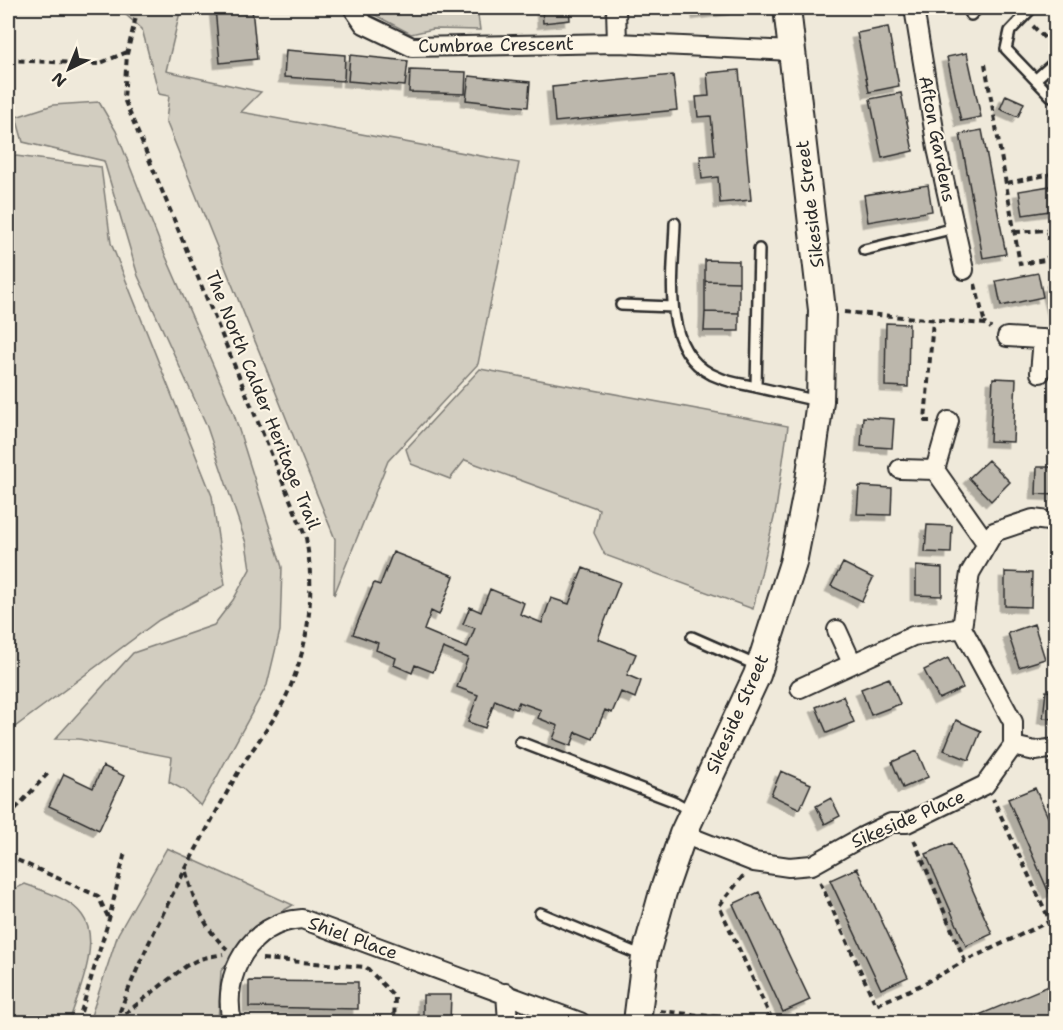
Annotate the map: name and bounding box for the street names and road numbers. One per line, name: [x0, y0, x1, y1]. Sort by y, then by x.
street label: Cumbrae Crescent: [418, 32, 574, 58]
street label: Afton Gardens: [913, 74, 961, 204]
street label: Sikeside Street: [790, 139, 830, 269]
street label: The North Calder Heritage Trail: [200, 267, 326, 534]
street label: Sikeside Street: [700, 650, 774, 778]
street label: Sikeside Place: [847, 784, 969, 854]
street label: Shiel Place: [305, 911, 401, 965]

